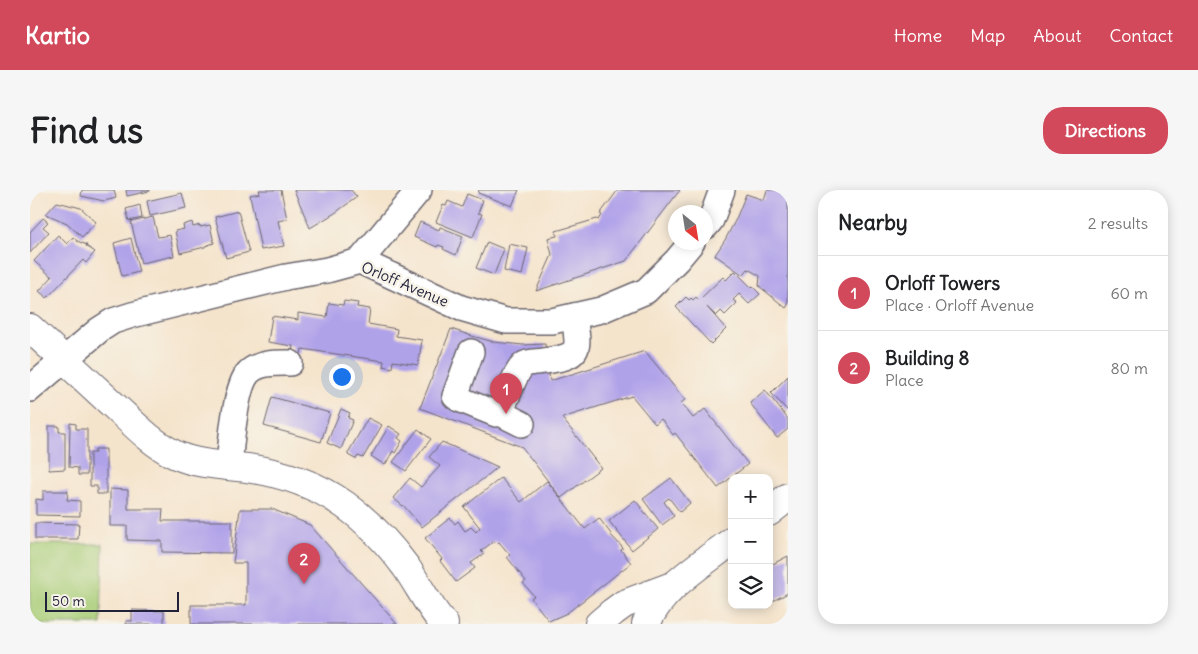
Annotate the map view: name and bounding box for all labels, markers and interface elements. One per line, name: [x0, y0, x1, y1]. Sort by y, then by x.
text: Kartio: [25, 20, 90, 50]
text: Home: [894, 24, 942, 47]
text: Map: [970, 24, 1005, 47]
text: About: [1033, 24, 1081, 47]
text: Contact: [1109, 24, 1173, 47]
button: Directions: [1043, 107, 1168, 154]
text: Find us: [30, 108, 143, 152]
north arrow: [668, 205, 713, 250]
text: Nearby: [838, 209, 908, 236]
text: 2 results: [1088, 213, 1148, 233]
street label: Orloff Avenue: [358, 257, 452, 311]
text: Orloff Towers: [885, 271, 1000, 295]
text: 1: [851, 283, 857, 303]
text: 60 m: [1110, 283, 1148, 303]
text: Place · Orloff Avenue: [885, 295, 1034, 315]
text: Building 8: [885, 346, 970, 370]
text: 2: [850, 358, 858, 378]
text: 80 m: [1110, 358, 1148, 378]
your location: [329, 364, 355, 390]
text: Place: [885, 370, 924, 390]
pin: 1: [490, 373, 522, 414]
map controls: [728, 474, 773, 609]
button: +: [728, 474, 773, 519]
button: −: [728, 519, 773, 564]
pin: 2: [288, 543, 320, 584]
button: layers: [728, 564, 773, 609]
scale bar: [45, 589, 179, 612]
text: 50 m: [52, 592, 85, 610]

